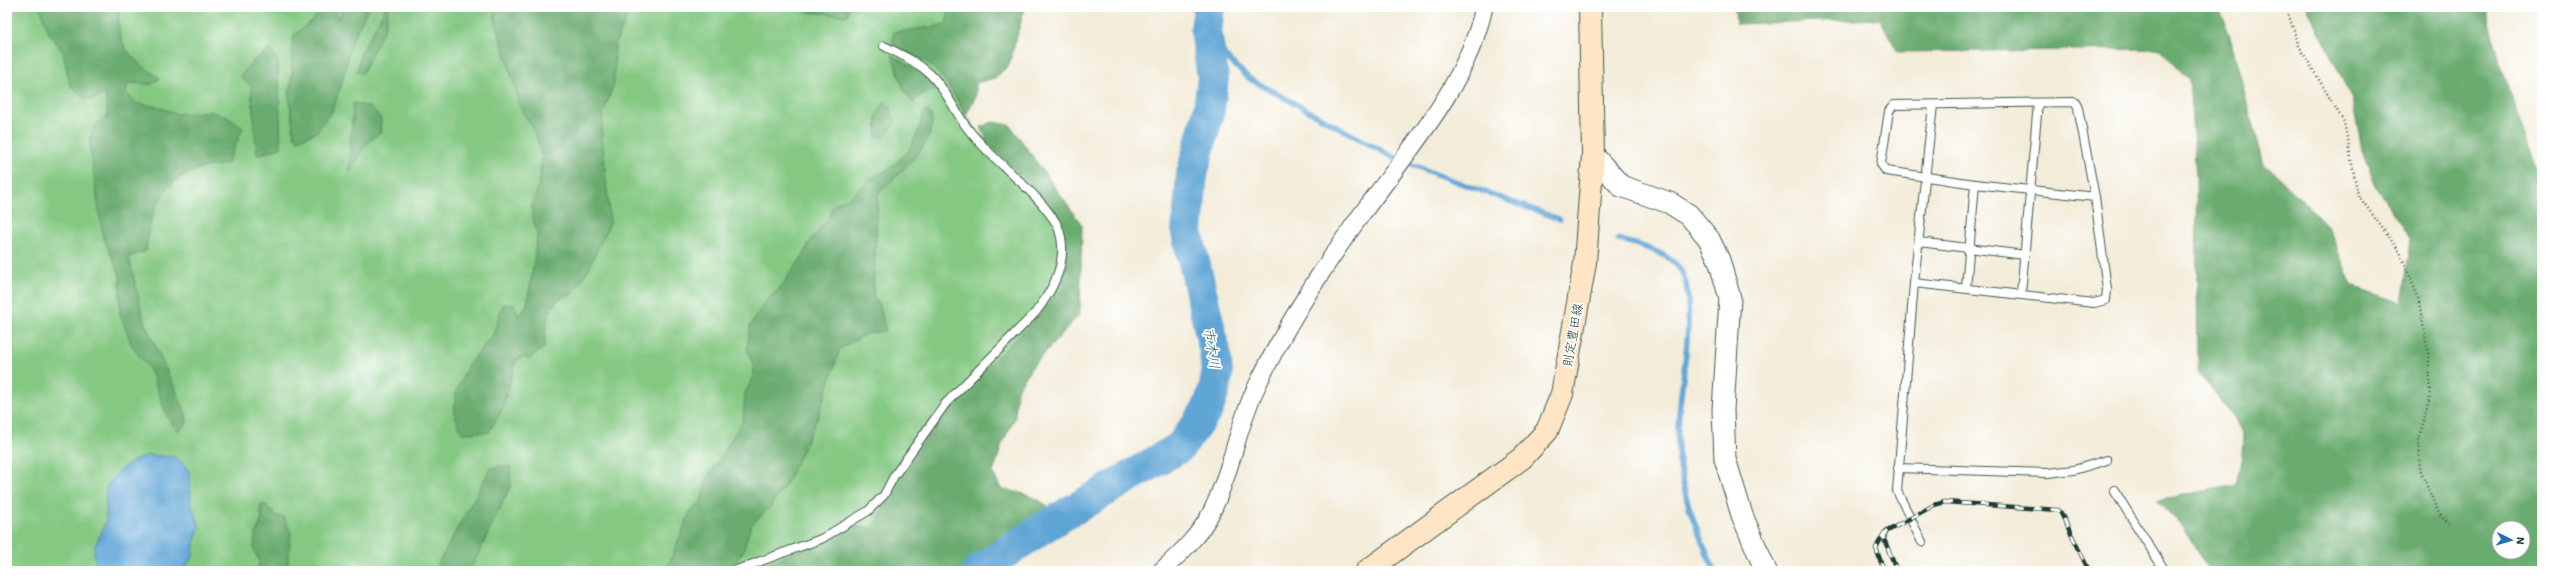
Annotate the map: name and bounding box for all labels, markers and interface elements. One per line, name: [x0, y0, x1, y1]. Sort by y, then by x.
street label: 則定豊田線: [1559, 301, 1586, 368]
water label: 市木川: [1200, 326, 1223, 370]
north arrow: [2491, 520, 2531, 560]
text: N: [2514, 537, 2527, 545]

